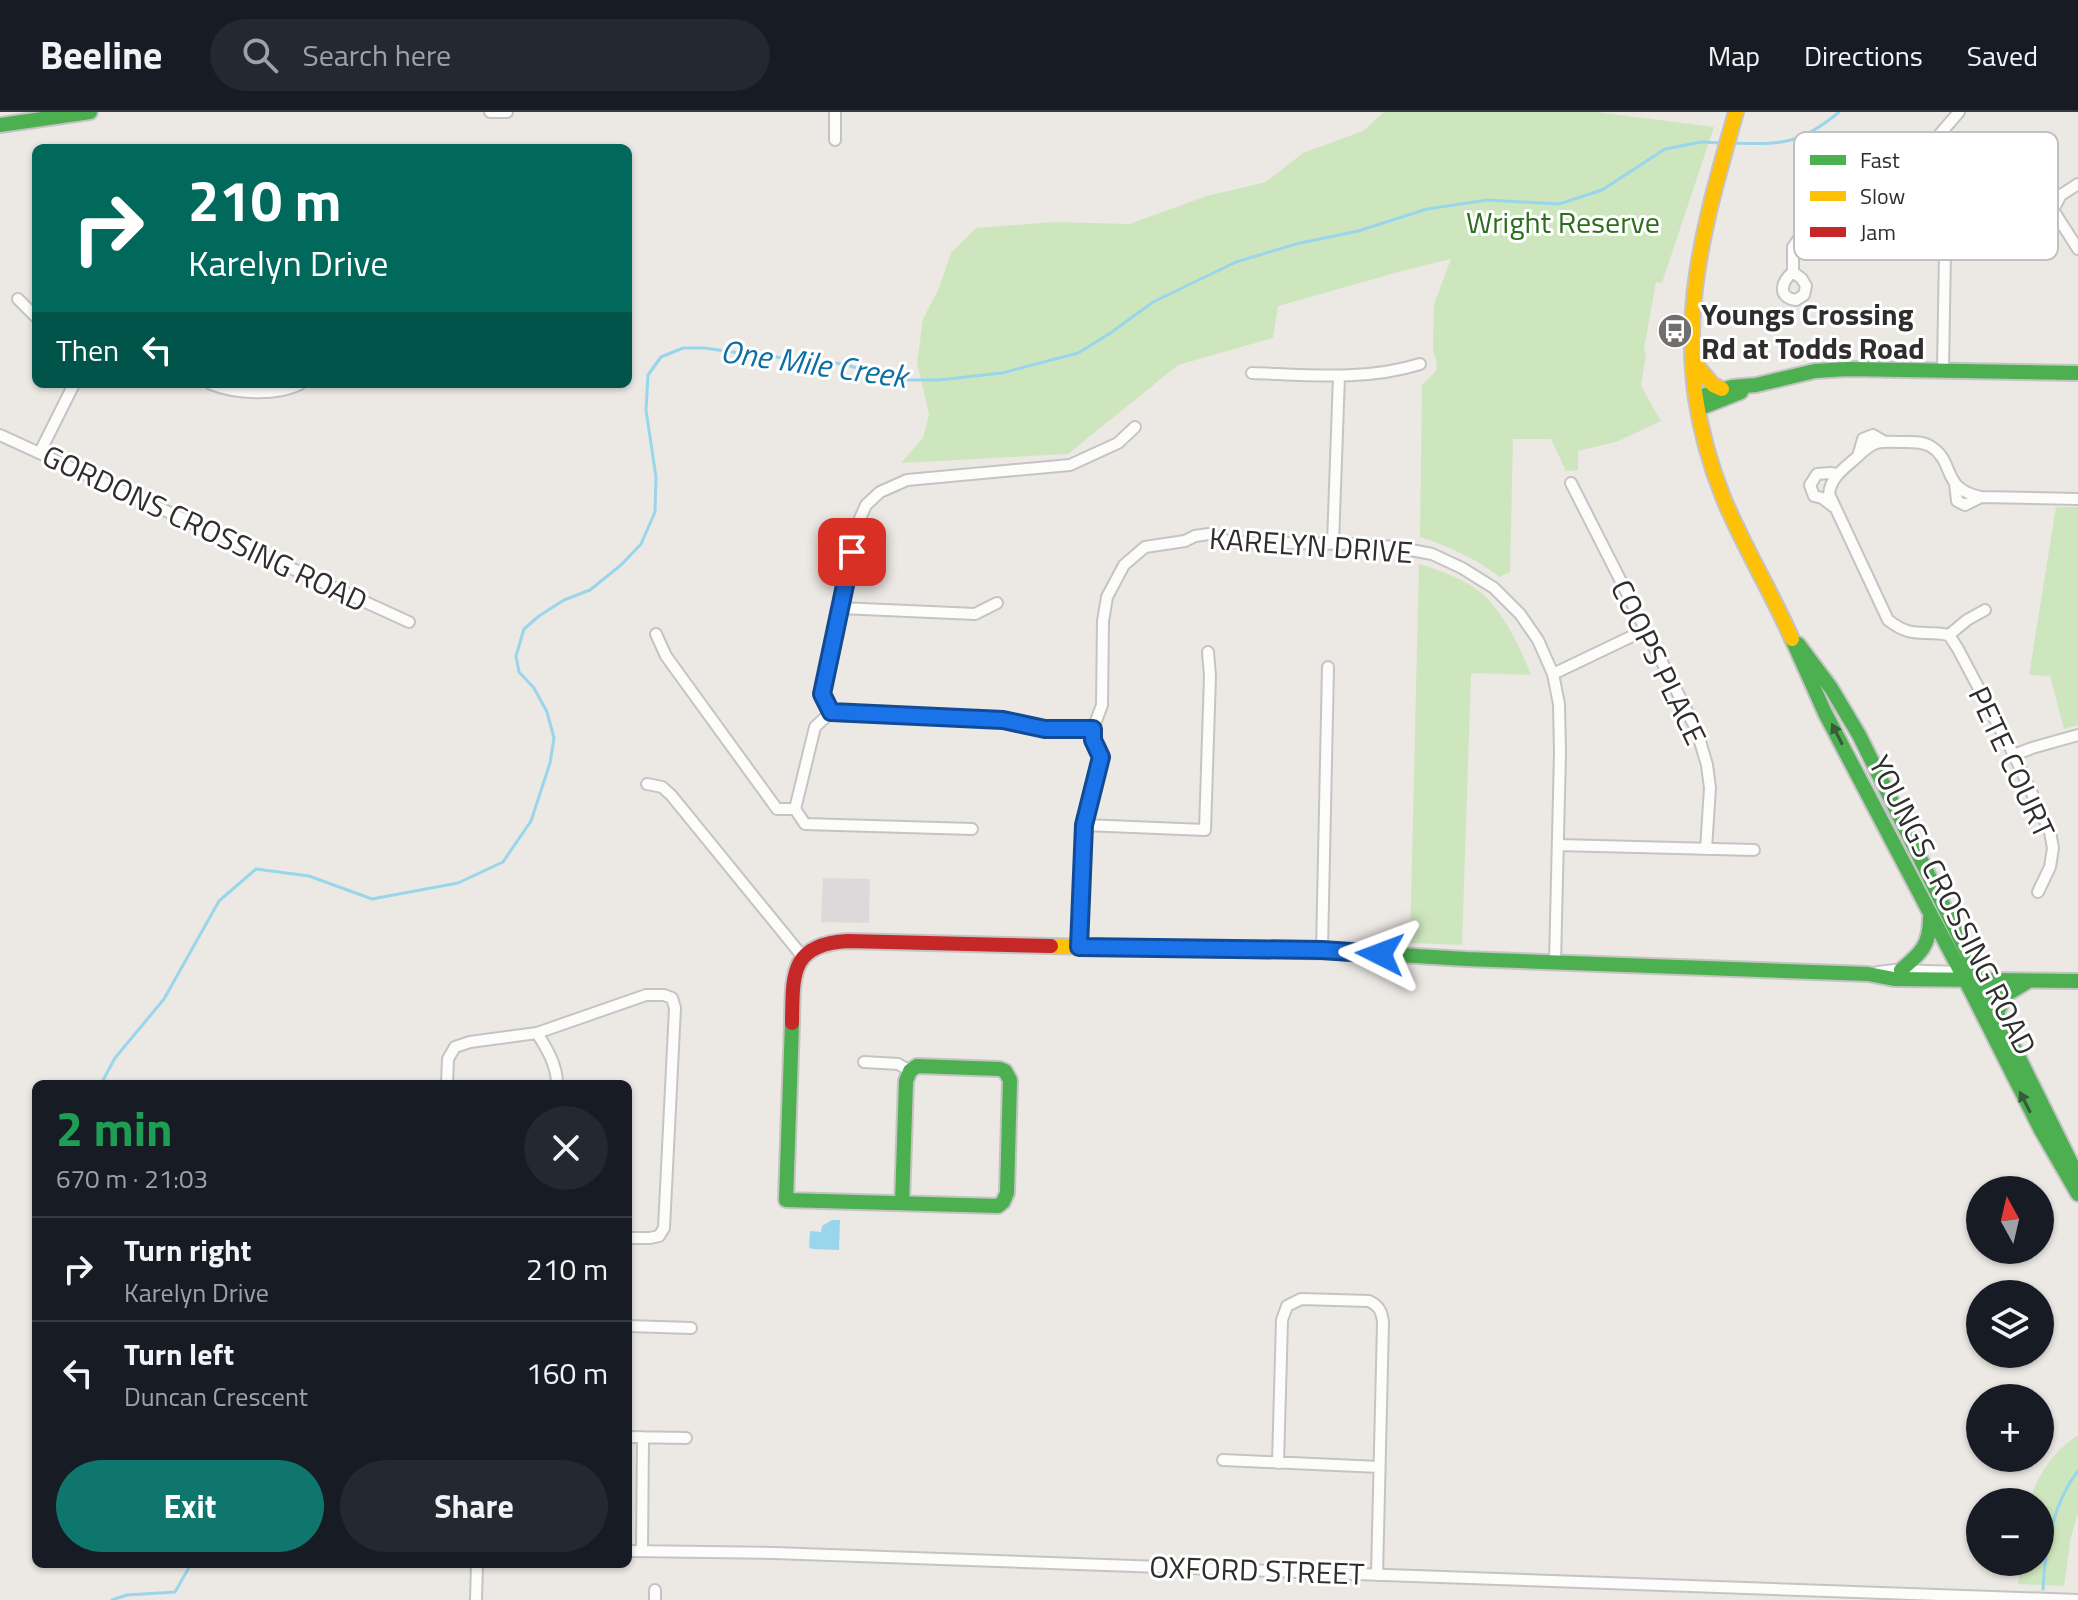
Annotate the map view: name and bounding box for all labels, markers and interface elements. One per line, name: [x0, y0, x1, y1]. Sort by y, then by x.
search box: [210, 19, 770, 91]
text: Beeline: [40, 26, 162, 84]
text: Search here: [302, 32, 451, 78]
icon: search: [238, 33, 282, 77]
text: Map: [1708, 34, 1760, 77]
text: Directions: [1804, 34, 1923, 77]
text: Saved: [1967, 34, 2038, 77]
legend: [1794, 132, 2058, 260]
text: Fast: [1860, 143, 1900, 177]
text: 210 m: [188, 158, 341, 243]
icon: right: [56, 176, 160, 280]
text: Slow: [1860, 179, 1906, 213]
park label: Wright Reserve: [1466, 199, 1660, 245]
text: Jam: [1860, 215, 1896, 249]
text: Karelyn Drive: [188, 235, 388, 290]
place label: Youngs Crossing Rd at Todds Road: [1701, 291, 1925, 371]
bus stop icon: Youngs Crossing Rd at Todds Road: [1656, 312, 1694, 350]
water label: One Mile Creek: [718, 326, 914, 400]
text: Then: [56, 327, 119, 373]
icon: left: [135, 328, 179, 372]
street label: GORDONS CROSSING ROAD: [35, 432, 375, 624]
street label: KARELYN DRIVE: [1208, 515, 1414, 575]
pin: [818, 518, 886, 586]
icon: arrive: [830, 530, 874, 574]
street label: COOPS PLACE: [1599, 572, 1719, 752]
street label: PETE COURT: [1957, 679, 2067, 846]
one-way arrow: [1830, 723, 1843, 746]
street label: YOUNGS CROSSING ROAD: [1857, 747, 2049, 1063]
position arrow: [1338, 912, 1422, 996]
one-way arrow: [2018, 1091, 2032, 1114]
text: 2 min: [56, 1092, 173, 1165]
button: close: [524, 1106, 608, 1190]
text: 670 m · 21:03: [56, 1159, 208, 1198]
north arrow: [1966, 1176, 2054, 1264]
map controls: [1966, 1176, 2054, 1576]
text: Turn right: [124, 1227, 252, 1273]
text: 210 m: [526, 1246, 608, 1292]
icon: right: [56, 1247, 100, 1291]
text: Karelyn Drive: [124, 1273, 269, 1312]
button: layers: [1966, 1280, 2054, 1368]
text: Turn left: [124, 1331, 234, 1377]
text: 160 m: [526, 1350, 608, 1396]
icon: left: [56, 1351, 100, 1395]
text: Duncan Crescent: [124, 1377, 308, 1416]
button: +: [1966, 1384, 2054, 1472]
button: Exit: [56, 1460, 324, 1552]
button: Share: [340, 1460, 608, 1552]
button: −: [1966, 1488, 2054, 1576]
street label: OXFORD STREET: [1149, 1543, 1366, 1597]

